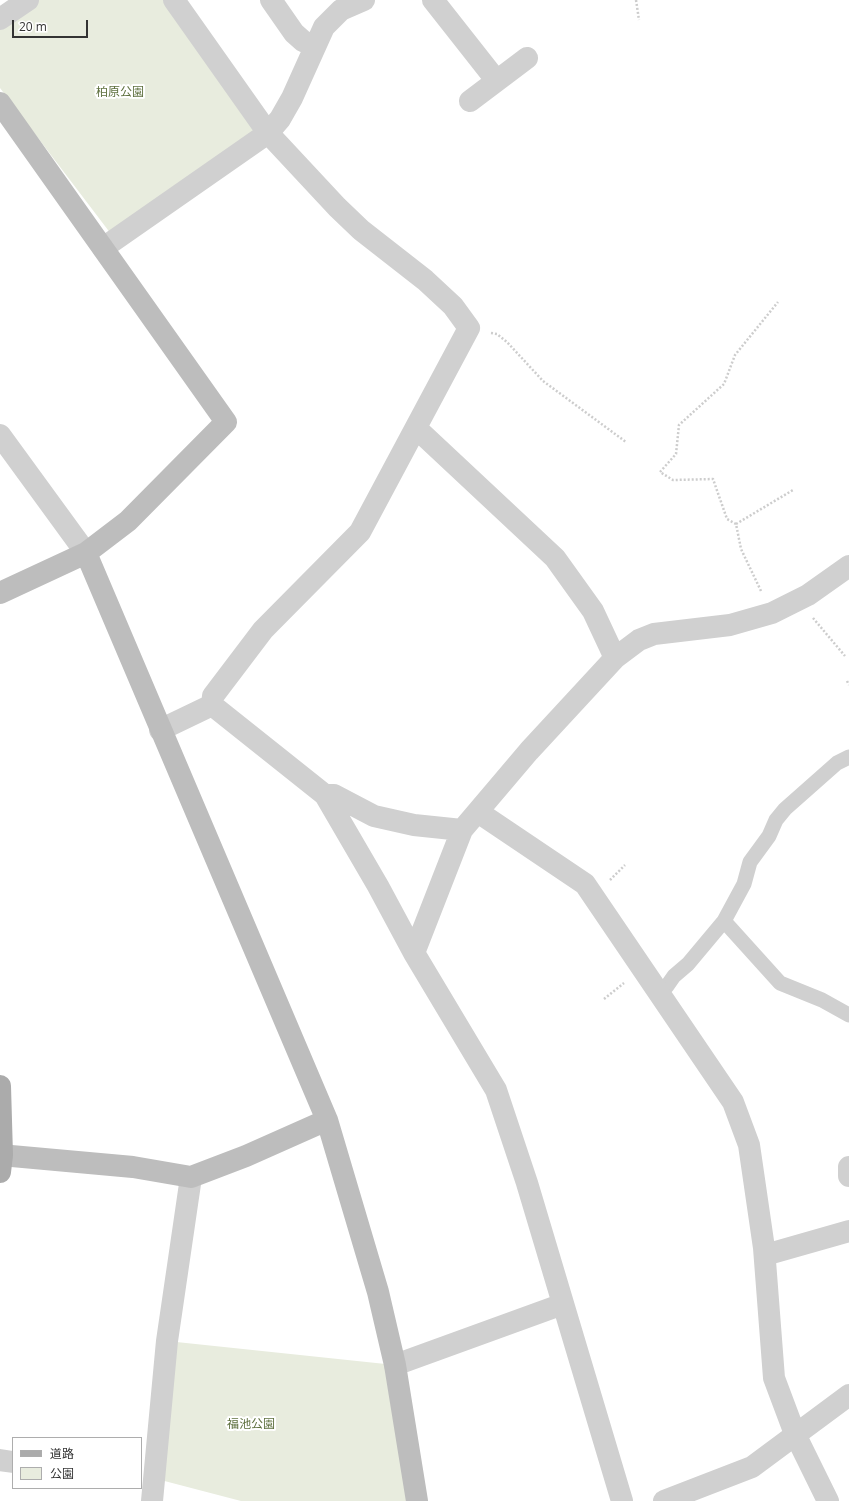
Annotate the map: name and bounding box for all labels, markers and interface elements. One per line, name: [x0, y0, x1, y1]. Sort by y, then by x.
scale bar: [14, 12, 90, 38]
text: 20 m: [19, 18, 47, 35]
park label: 柏原公園: [96, 86, 144, 100]
park label: 福池公園: [227, 1418, 275, 1432]
legend: [12, 1437, 142, 1489]
text: 道路: [50, 1445, 74, 1462]
text: 公園: [50, 1465, 74, 1482]

